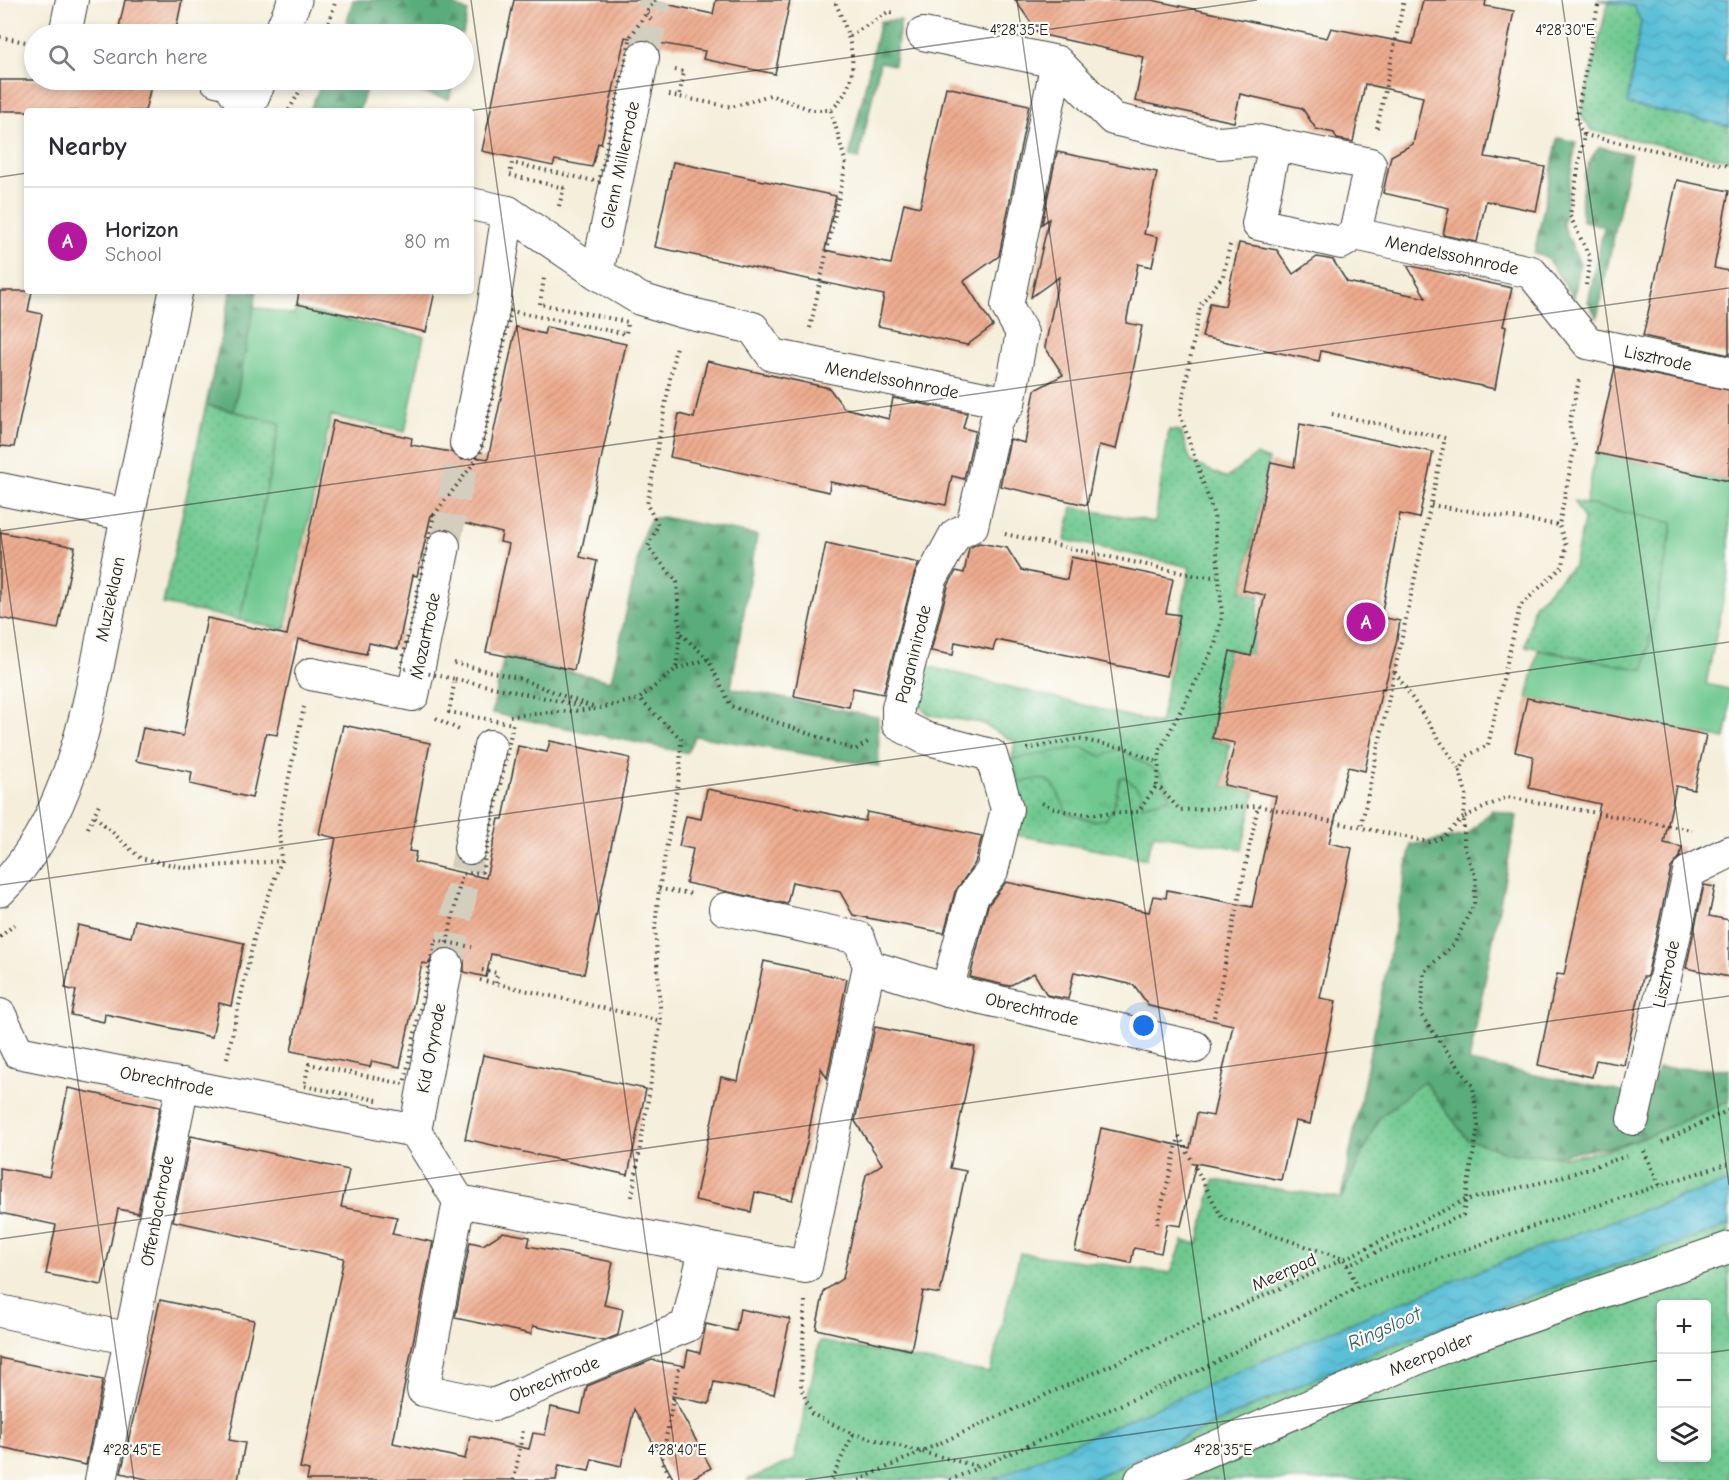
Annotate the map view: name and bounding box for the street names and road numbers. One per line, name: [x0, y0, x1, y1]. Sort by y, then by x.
street label: Glenn Millerrode: [597, 99, 644, 231]
street label: Mendelssohnrode: [1383, 231, 1520, 280]
street label: Lisztrode: [1622, 341, 1694, 376]
street label: Mendelssohnrode: [823, 357, 960, 404]
street label: Muzieklaan: [91, 555, 130, 644]
street label: Mozartrode: [406, 591, 445, 681]
street label: Paganinirode: [891, 603, 936, 705]
street label: Lisztrode: [1649, 938, 1684, 1010]
street label: Obrechtrode: [983, 989, 1081, 1030]
street label: Kid Oryrode: [412, 1001, 451, 1095]
street label: Obrechtrode: [118, 1062, 216, 1101]
street label: Offenbachrode: [136, 1154, 179, 1268]
street label: Meerpad: [1249, 1249, 1320, 1296]
street label: Meerpolder: [1386, 1328, 1477, 1381]
street label: Obrechtrode: [506, 1352, 602, 1407]

